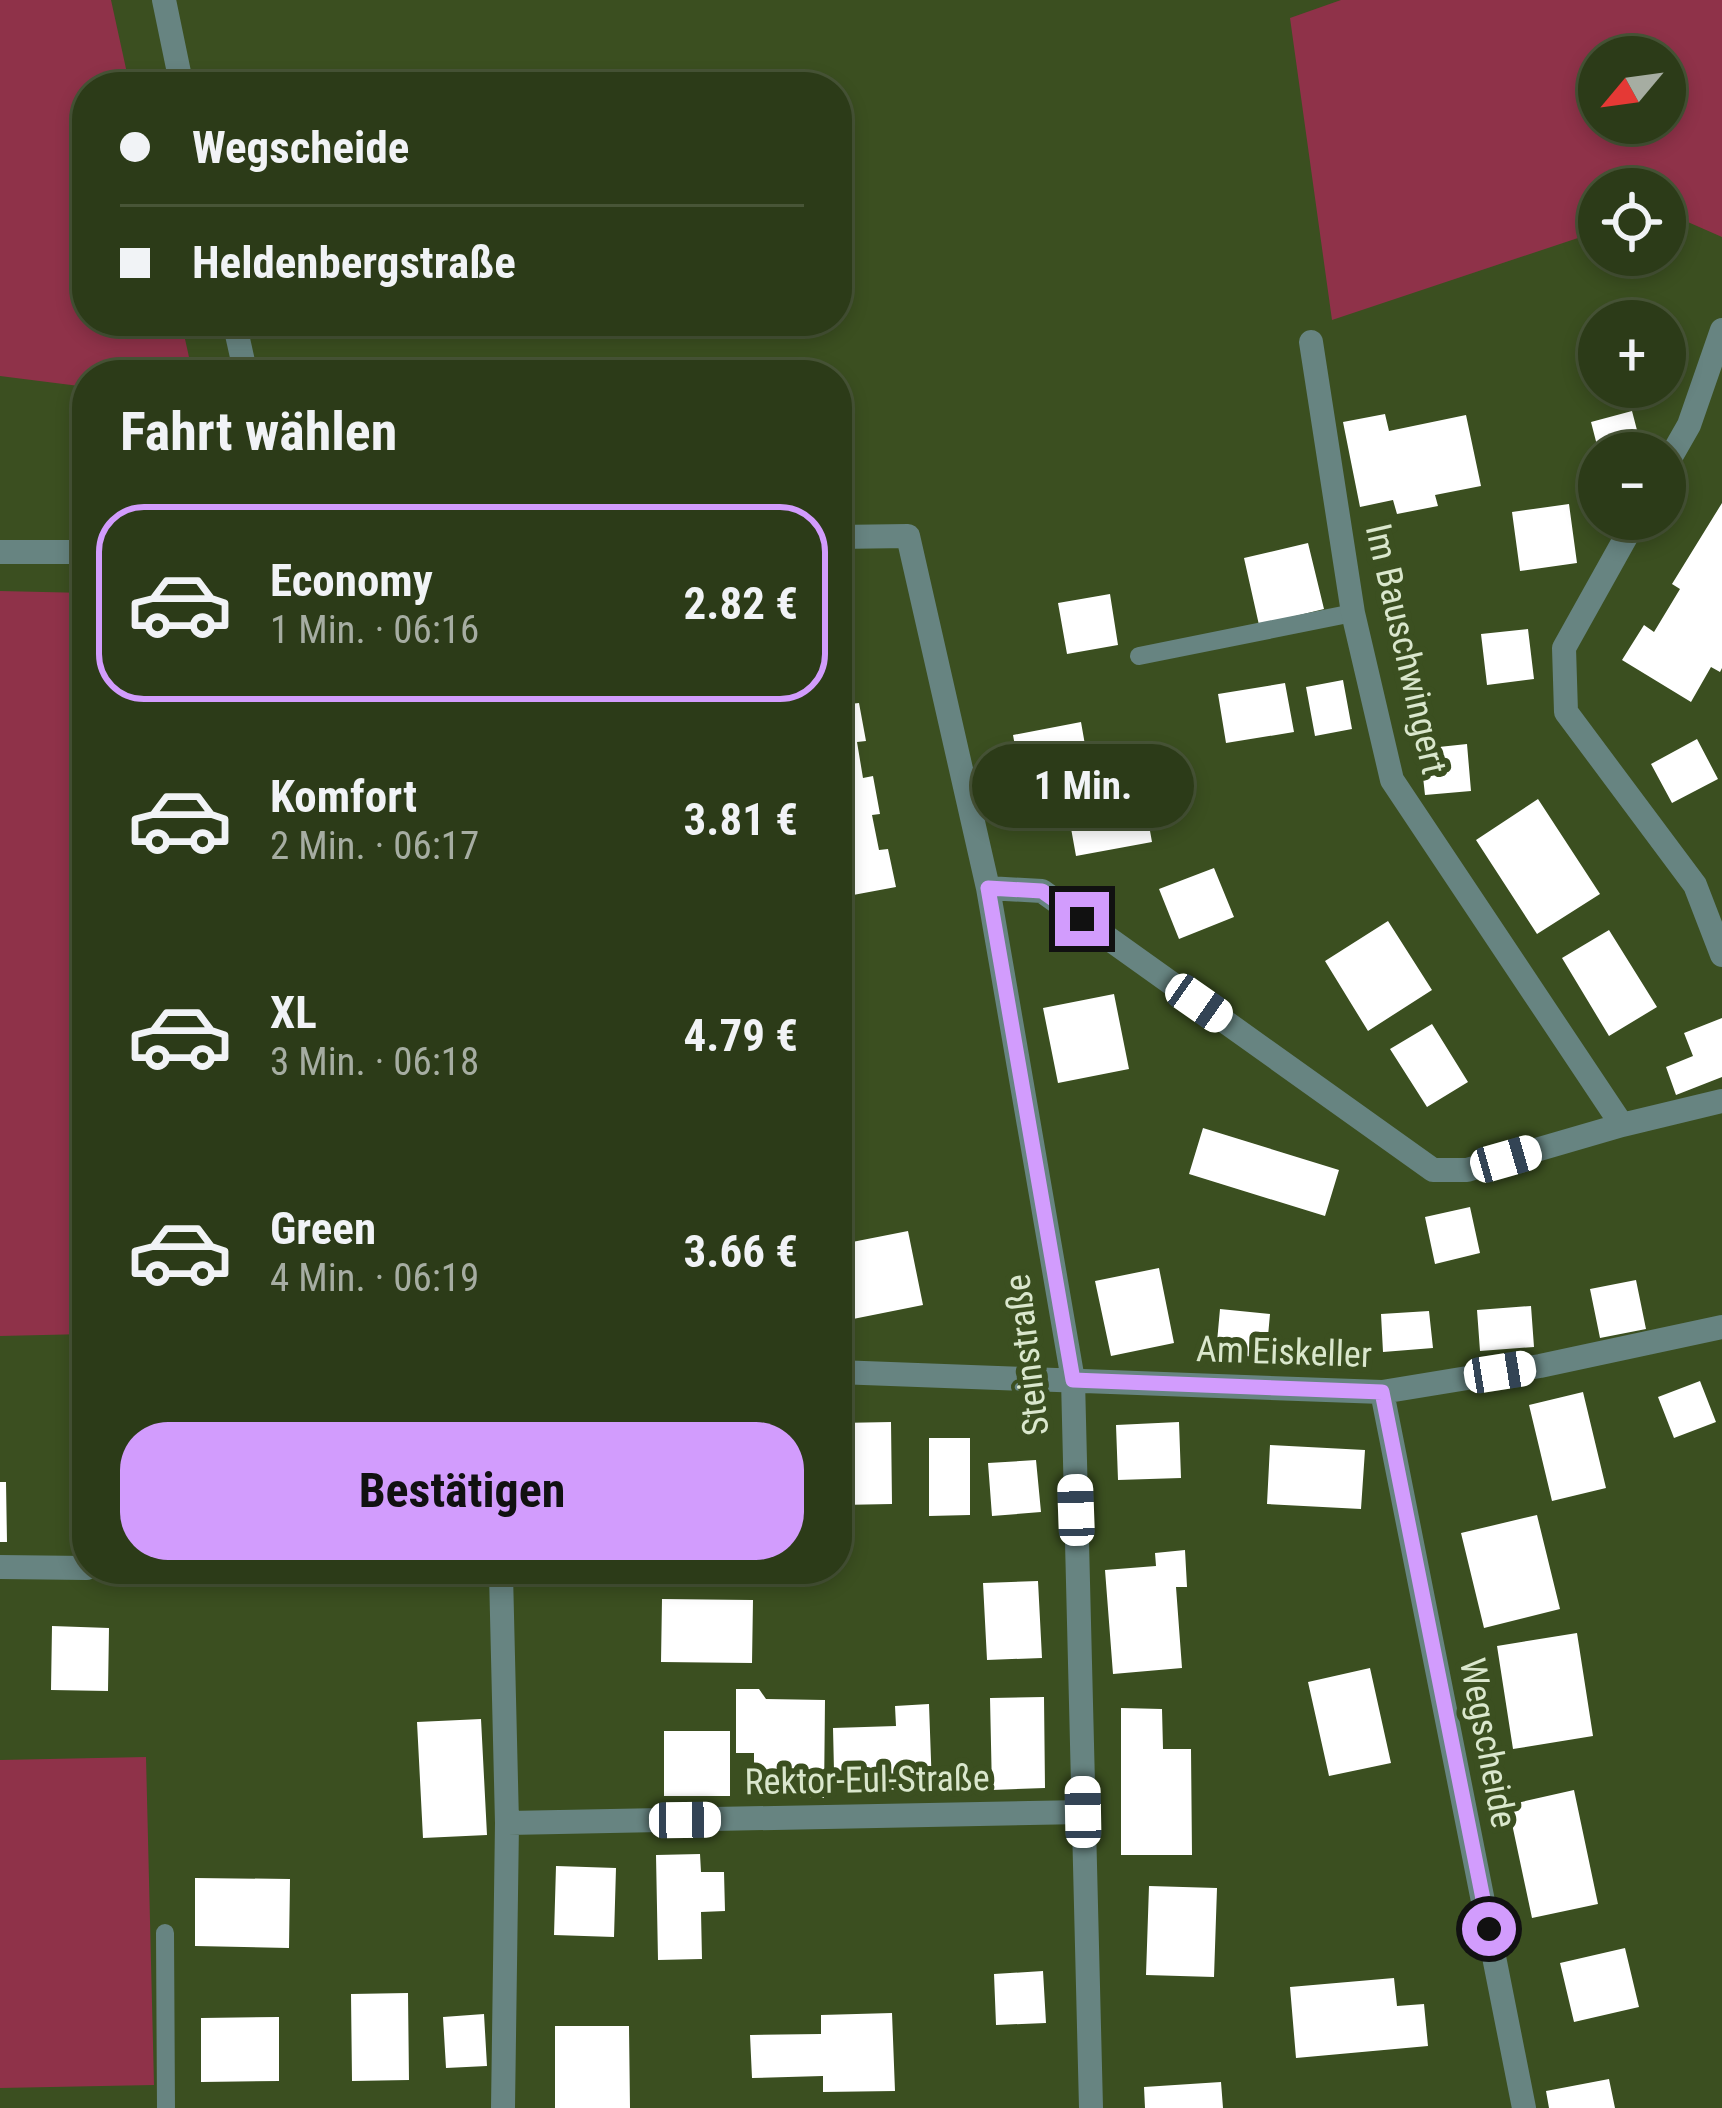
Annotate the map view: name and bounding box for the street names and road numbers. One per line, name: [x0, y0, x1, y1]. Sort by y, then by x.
street label: Im Bauschwingert: [1357, 520, 1455, 778]
street label: Steinstraße: [996, 1272, 1058, 1438]
street label: Am Eiskeller: [1195, 1328, 1373, 1376]
street label: Wegscheide: [1451, 1655, 1525, 1831]
street label: Rektor-Eul-Straße: [744, 1757, 990, 1803]

